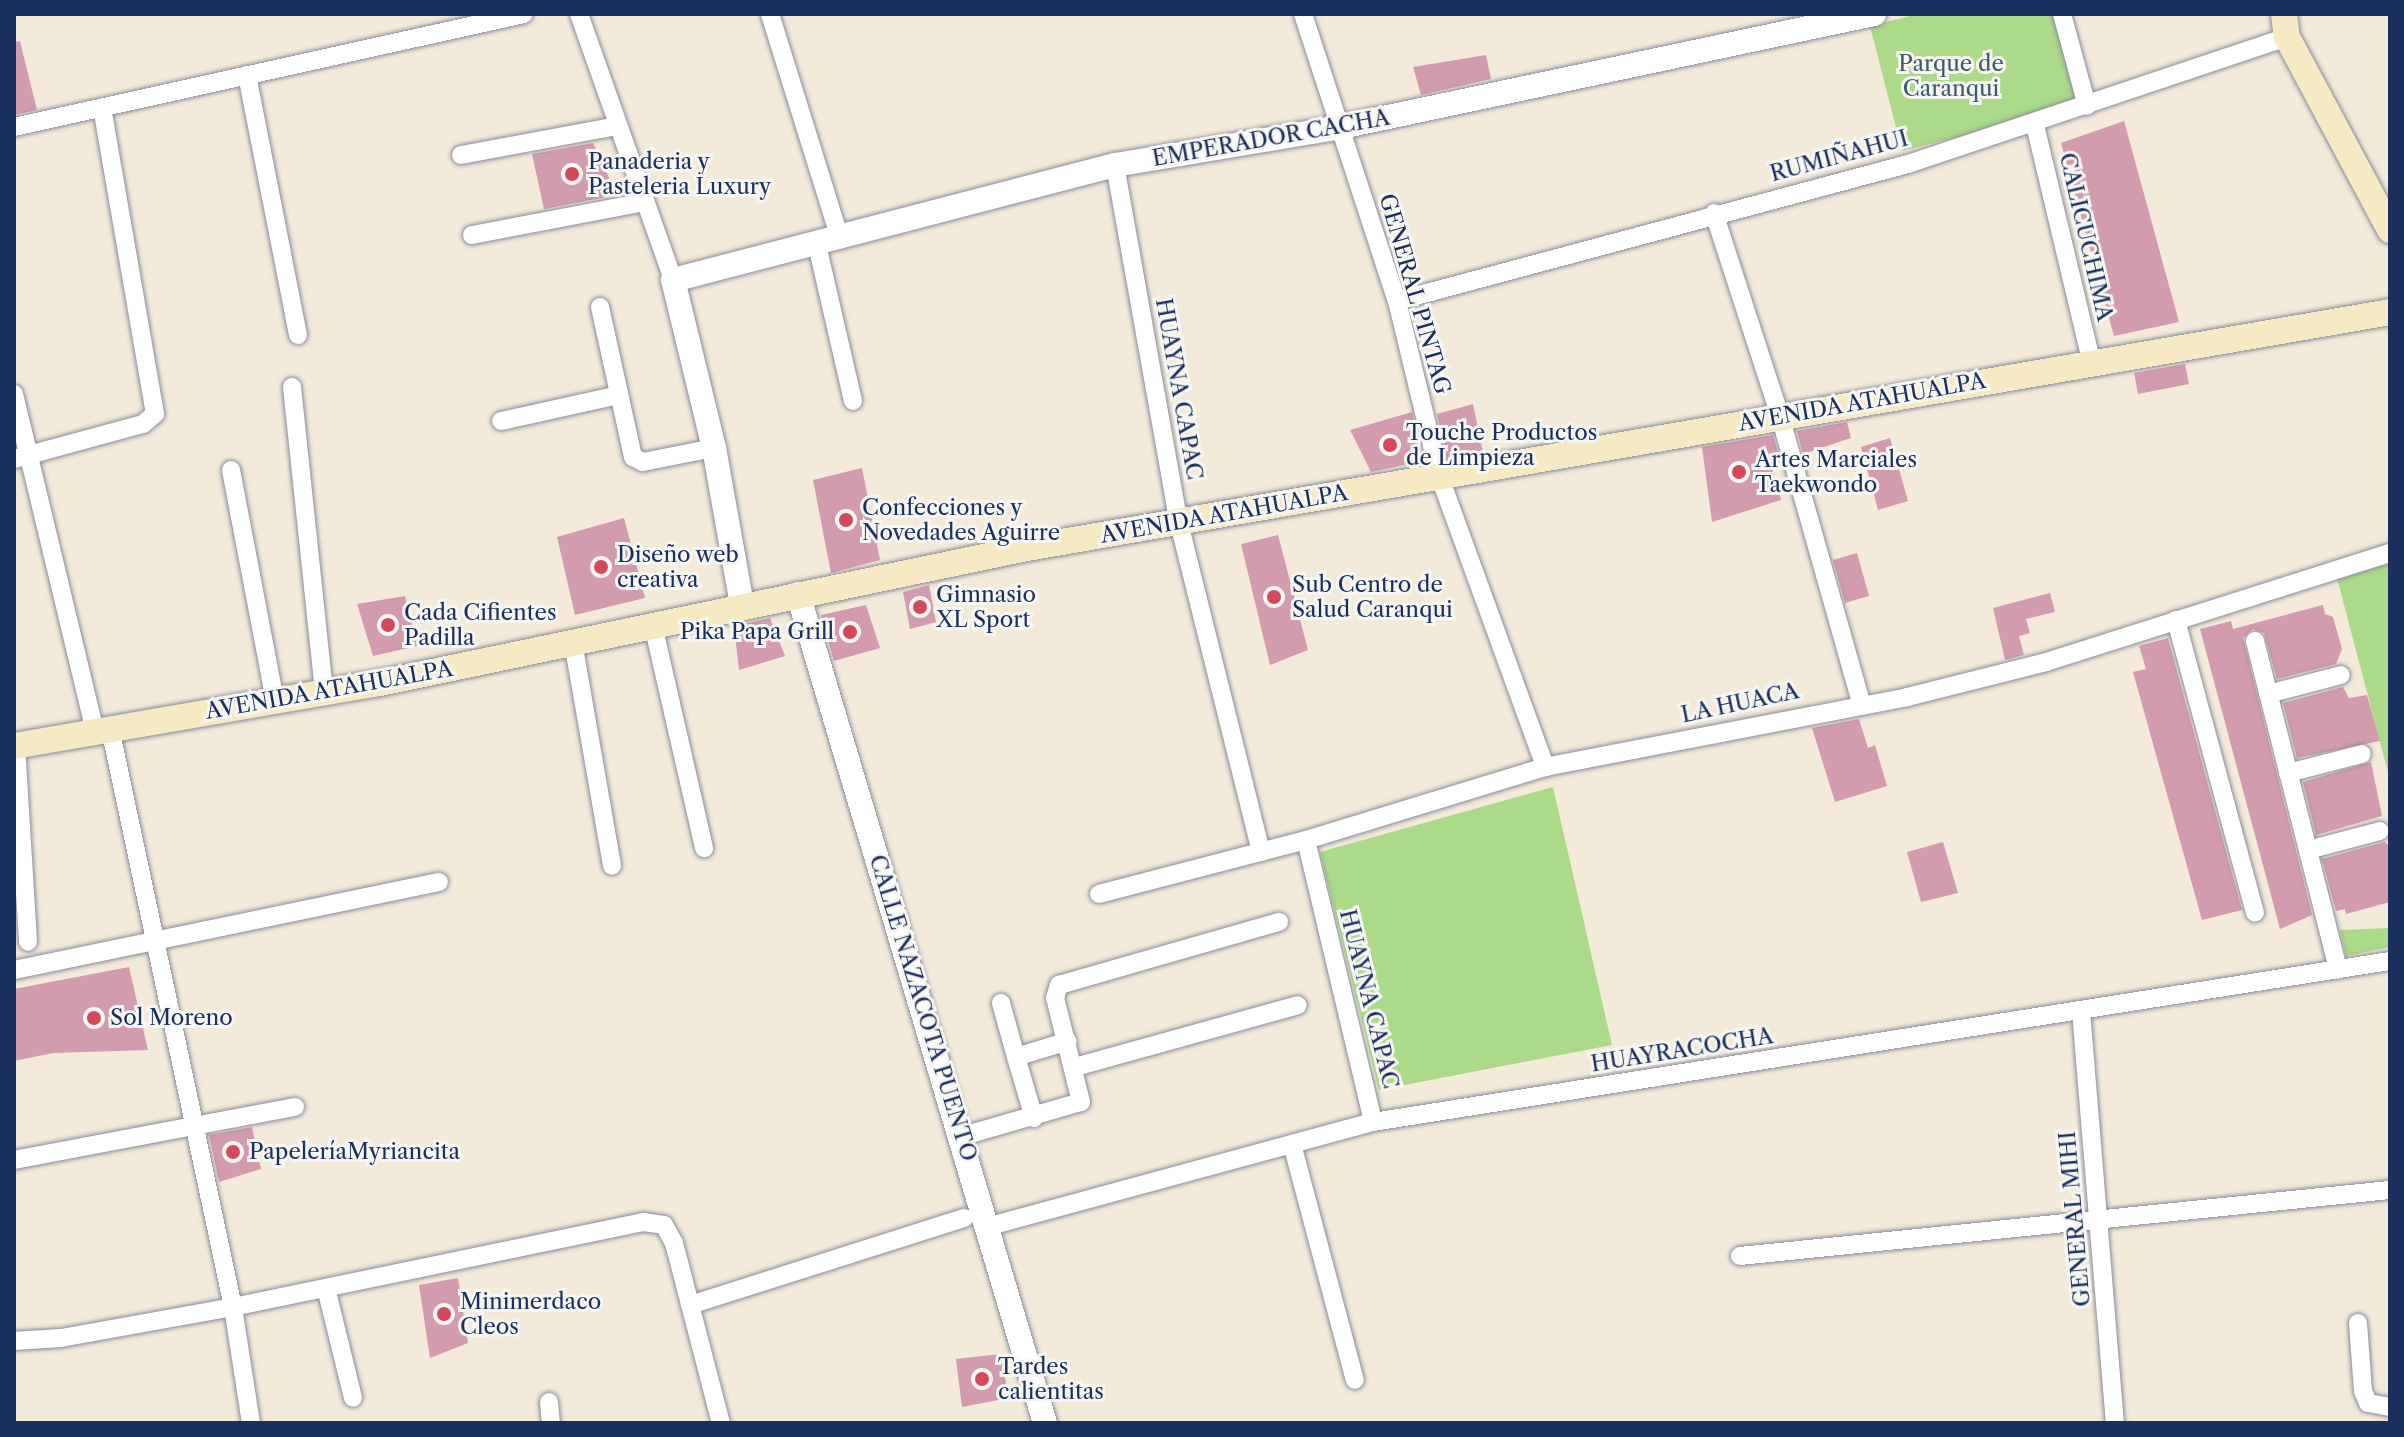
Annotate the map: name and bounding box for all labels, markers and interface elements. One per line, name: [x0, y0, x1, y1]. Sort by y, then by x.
park label: Parque de Caranqui: [1898, 50, 2004, 102]
street label: EMPERADOR CACHA: [1150, 104, 1392, 172]
street label: RUMIÑAHUI: [1767, 125, 1911, 187]
place label: Panaderia y Pasteleria Luxury: [588, 148, 772, 200]
street label: CALICUCHIMA: [2054, 150, 2118, 324]
marker: Panaderia y Pasteleria Luxury: [563, 165, 581, 183]
street label: GENERAL PINTAG: [1374, 190, 1456, 398]
street label: HUAYNA CAPAC: [1150, 296, 1208, 482]
street label: AVENIDA ATAHUALPA: [1735, 367, 1989, 437]
place label: Touche Productos de Limpieza: [1406, 419, 1597, 470]
marker: Touche Productos de Limpieza: [1381, 436, 1399, 454]
place label: Artes Marciales Taekwondo: [1755, 446, 1917, 498]
marker: Artes Marciales Taekwondo: [1730, 463, 1748, 481]
street label: AVENIDA ATAHUALPA: [1097, 479, 1351, 549]
place label: Confecciones y Novedades Aguirre: [862, 494, 1061, 546]
marker: Confecciones y Novedades Aguirre: [837, 511, 855, 529]
place label: Diseño web creativa: [617, 541, 740, 592]
marker: Diseño web creativa: [592, 558, 610, 576]
place label: Sub Centro de Salud Caranqui: [1292, 571, 1453, 622]
place label: Gimnasio XL Sport: [936, 581, 1036, 632]
marker: Sub Centro de Salud Caranqui: [1263, 586, 1285, 608]
marker: Gimnasio XL Sport: [911, 598, 929, 616]
place label: Cada Cifientes Padilla: [404, 599, 557, 650]
marker: Cada Cifientes Padilla: [379, 616, 397, 634]
place label: Pika Papa Grill: [679, 619, 834, 645]
marker: Pika Papa Grill: [841, 623, 859, 641]
street label: AVENIDA ATAHUALPA: [202, 655, 456, 725]
street label: LA HUACA: [1678, 678, 1802, 728]
street label: CALLE NAZACOTA PUENTO: [864, 851, 982, 1165]
street label: HUAYNA CAPAC: [1334, 906, 1404, 1092]
place label: Sol Moreno: [110, 1005, 233, 1031]
marker: Sol Moreno: [85, 1009, 103, 1027]
street label: HUAYRACOCHA: [1589, 1023, 1775, 1077]
street label: GENERAL MIHI: [2054, 1130, 2096, 1308]
place label: PapeleríaMyriancita: [249, 1139, 460, 1165]
marker: PapeleríaMyriancita: [224, 1143, 242, 1161]
place label: Minimerdaco Cleos: [460, 1288, 601, 1340]
marker: Minimerdaco Cleos: [435, 1305, 453, 1323]
place label: Tardes calientitas: [998, 1353, 1104, 1404]
marker: Tardes calientitas: [973, 1370, 991, 1388]

